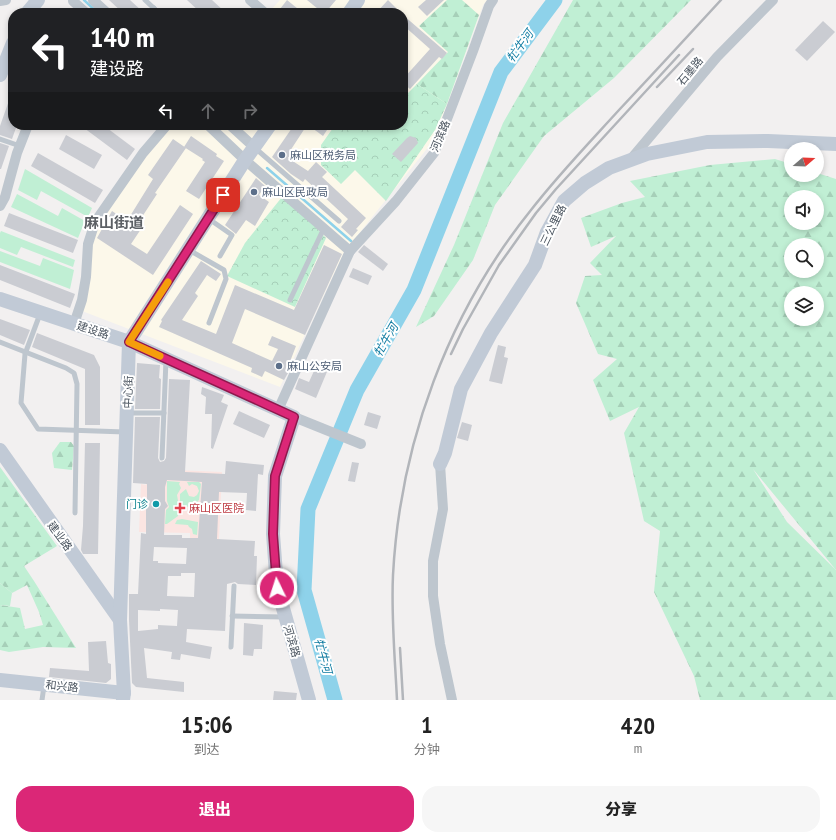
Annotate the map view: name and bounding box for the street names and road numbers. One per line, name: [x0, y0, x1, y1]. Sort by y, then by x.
street label: 石墨路: [674, 54, 706, 88]
street label: 河滨路: [427, 118, 453, 154]
street label: 三公里路: [537, 202, 569, 248]
street label: 建设路: [75, 318, 111, 342]
street label: 中心街: [120, 375, 136, 409]
street label: 建业路: [45, 519, 75, 553]
street label: 河滨路: [281, 623, 303, 659]
street label: 和兴路: [45, 677, 79, 695]

